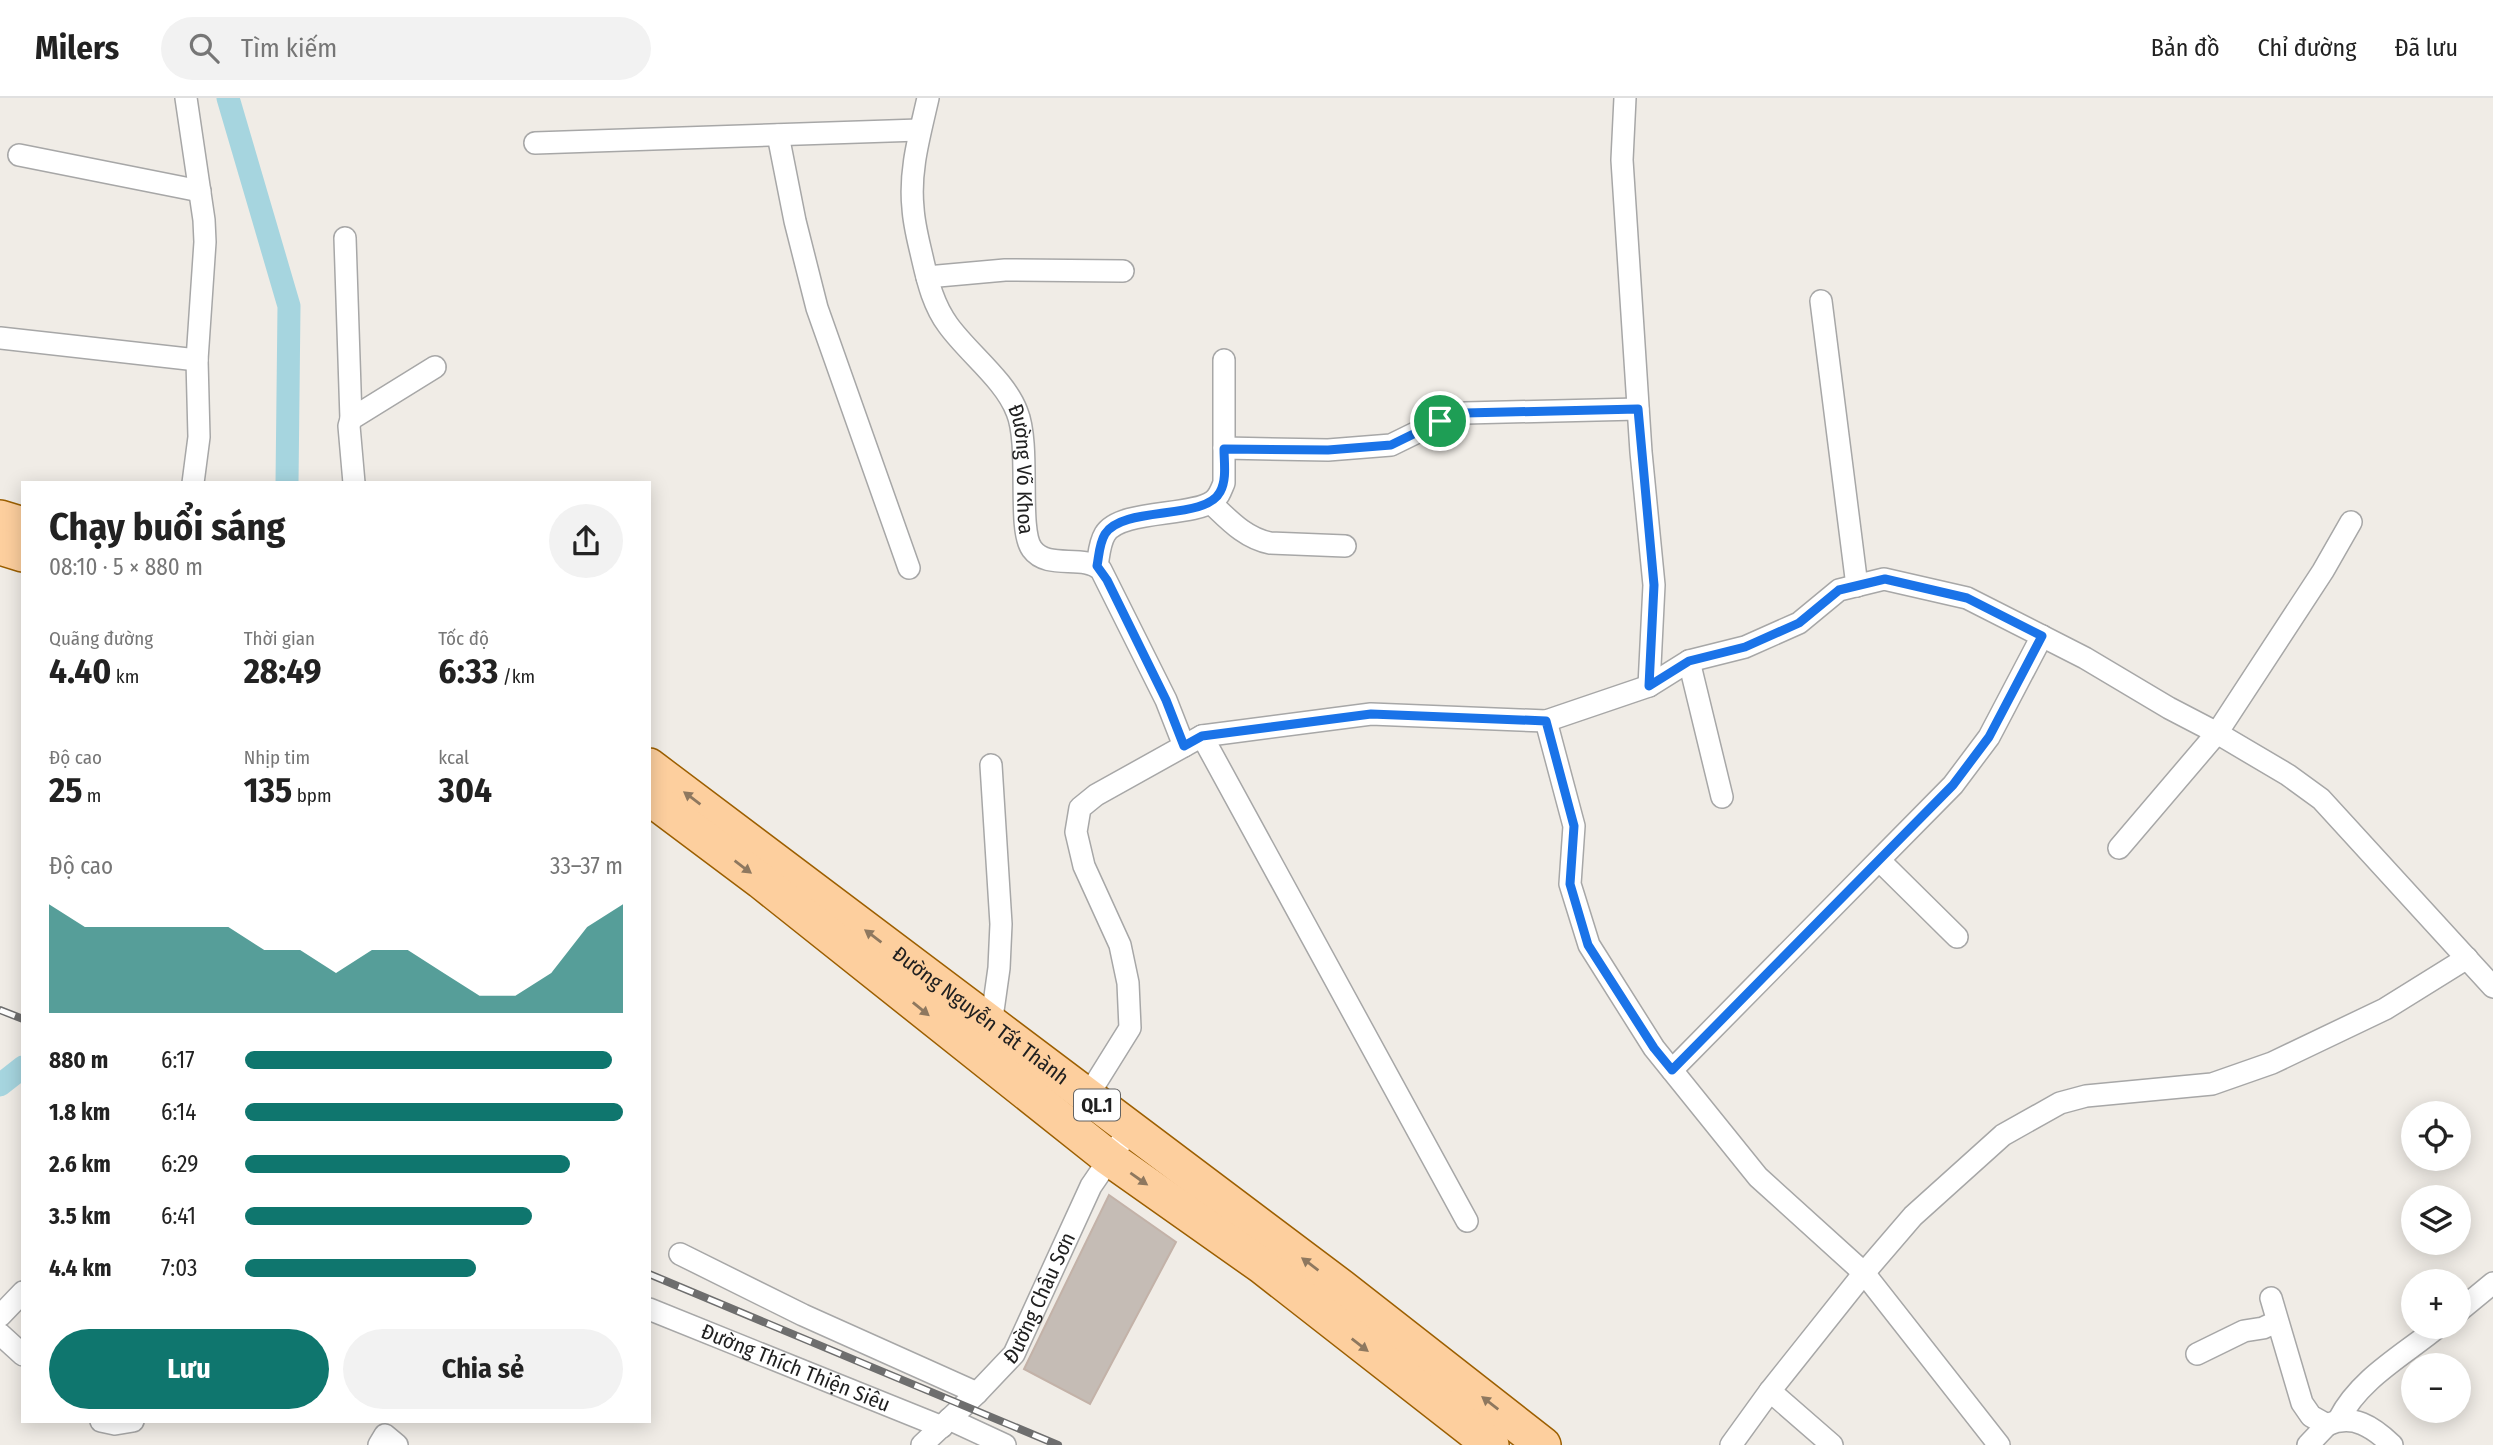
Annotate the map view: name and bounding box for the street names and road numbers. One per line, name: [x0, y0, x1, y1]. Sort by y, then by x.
street label: Đường Võ Khoa: [1002, 400, 1039, 536]
street label: Đường Nguyễn Tất Thành: [887, 941, 1074, 1090]
road number: QL.1: [1074, 1090, 1120, 1121]
street label: Đường Châu Sơn: [998, 1228, 1081, 1370]
street label: Đường Thích Thiện Siêu: [697, 1318, 894, 1418]

